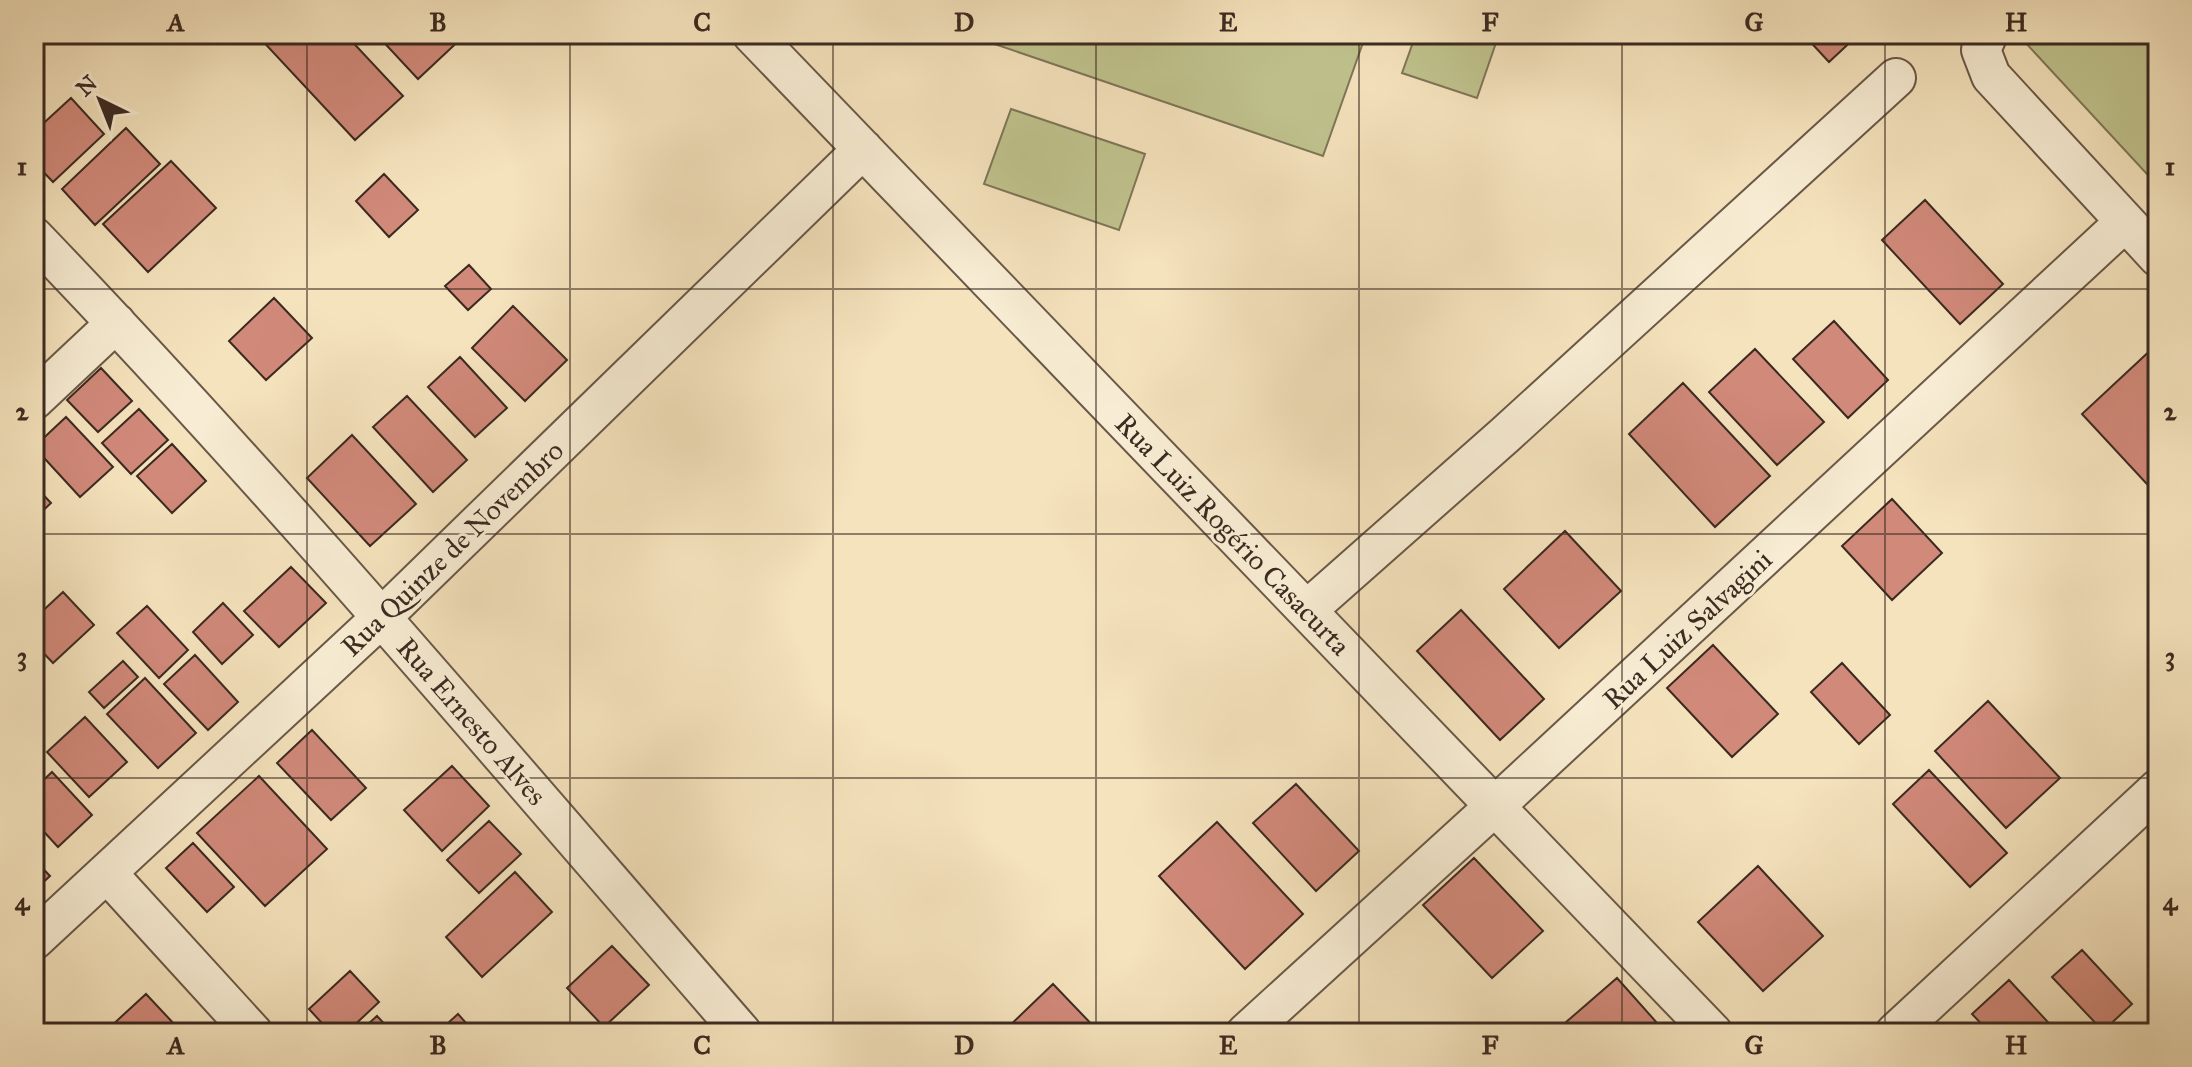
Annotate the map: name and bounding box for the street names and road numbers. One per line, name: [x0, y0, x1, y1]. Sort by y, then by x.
street label: Rua Luiz Rogério Casacurta: [1108, 406, 1358, 663]
street label: Rua Quinze de Novembro: [334, 433, 571, 664]
street label: Rua Luiz Salvagini: [1596, 542, 1779, 717]
street label: Rua Ernesto Alves: [389, 630, 554, 812]

